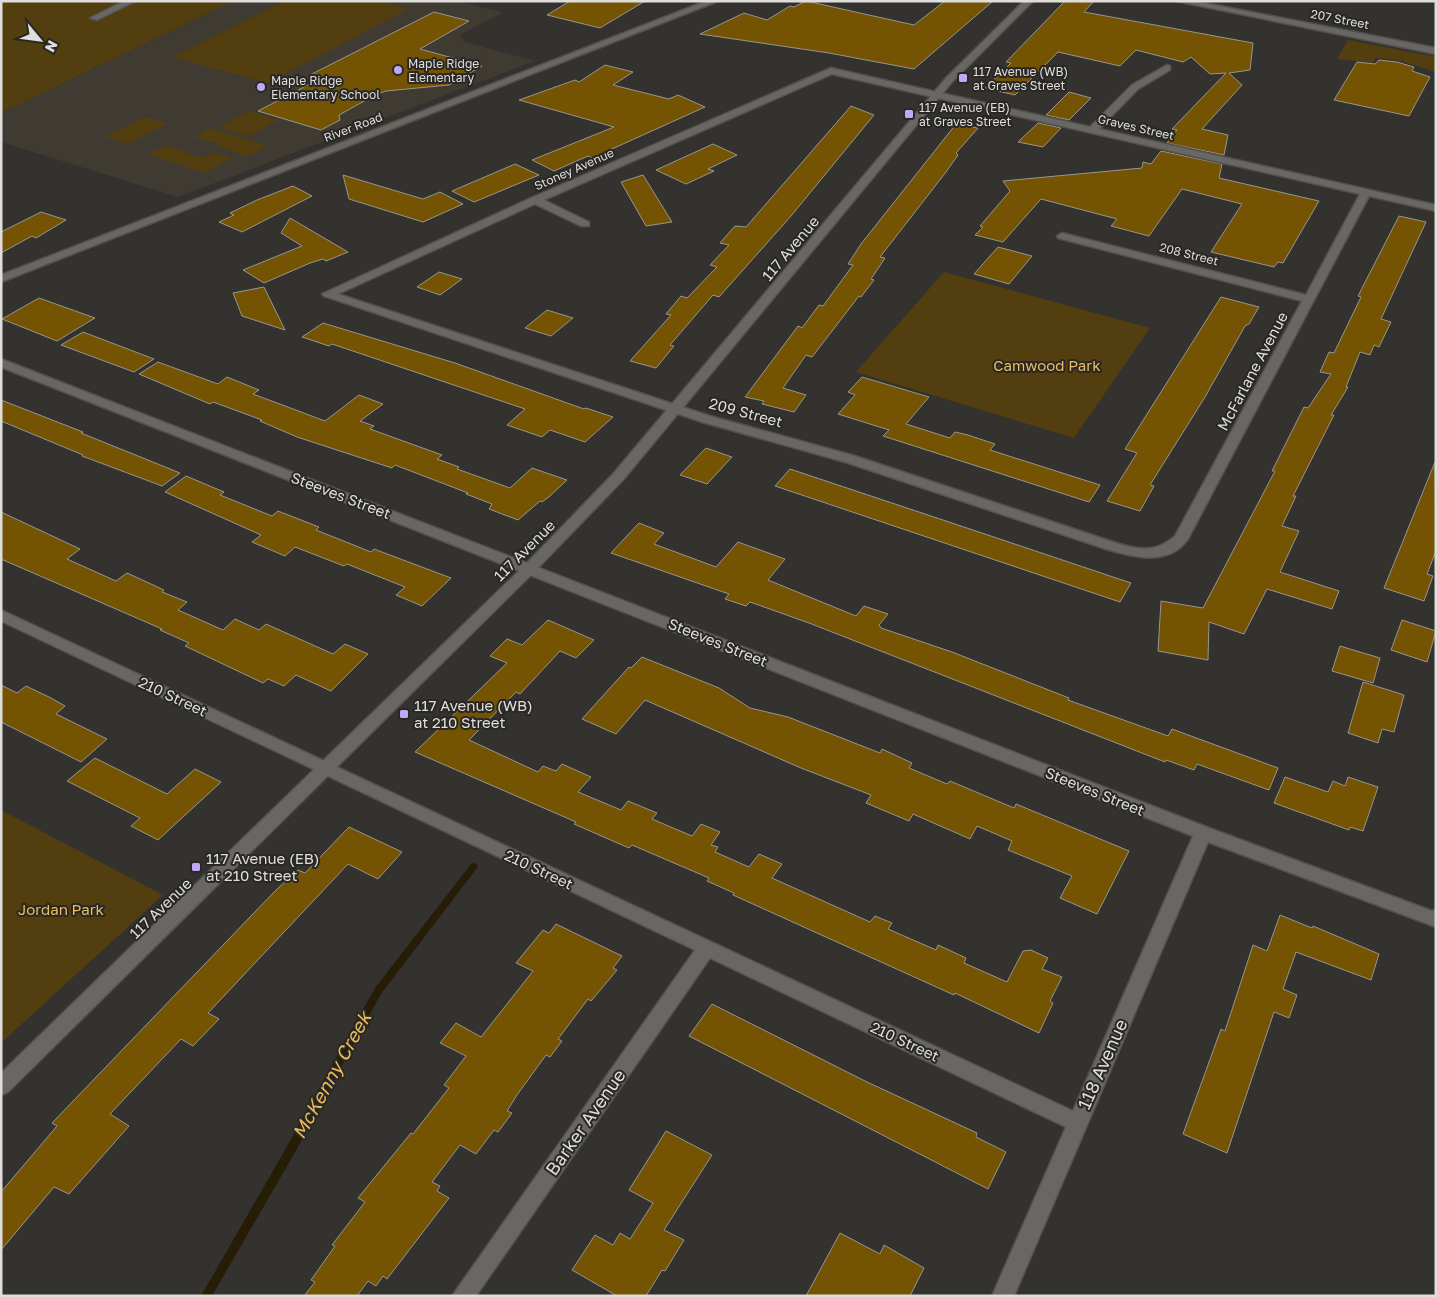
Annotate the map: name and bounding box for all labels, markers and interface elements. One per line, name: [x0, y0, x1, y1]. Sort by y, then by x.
street label: 207 Street: [1309, 6, 1371, 32]
north arrow: [15, 15, 65, 65]
text: N: [42, 38, 62, 55]
place label: Maple Ridge Elementary: [408, 56, 479, 85]
marker: Maple Ridge Elementary: [392, 64, 404, 76]
place label: 117 Avenue (WB) at Graves Street: [973, 64, 1068, 93]
marker: 117 Avenue (WB) at Graves Street: [957, 72, 969, 84]
place label: Maple Ridge Elementary School: [271, 73, 380, 102]
marker: Maple Ridge Elementary School: [255, 81, 267, 93]
place label: 117 Avenue (EB) at Graves Street: [919, 100, 1012, 129]
marker: 117 Avenue (EB) at Graves Street: [903, 108, 915, 120]
street label: River Road: [321, 109, 385, 145]
street label: Graves Street: [1096, 111, 1176, 143]
street label: Stoney Avenue: [532, 145, 616, 193]
street label: 117 Avenue: [758, 212, 823, 284]
street label: 208 Street: [1158, 239, 1220, 269]
street label: McFarlane Avenue: [1213, 308, 1291, 433]
park label: Camwood Park: [993, 356, 1101, 374]
street label: 209 Street: [707, 394, 785, 430]
street label: Steeves Street: [289, 468, 393, 522]
street label: 117 Avenue: [490, 515, 559, 584]
street label: Steeves Street: [666, 614, 770, 670]
street label: 210 Street: [136, 672, 210, 720]
place label: 117 Avenue (WB) at 210 Street: [414, 696, 533, 731]
marker: 117 Avenue (WB) at 210 Street: [398, 708, 410, 720]
street label: Steeves Street: [1043, 763, 1147, 819]
street label: 210 Street: [502, 845, 576, 893]
place label: 117 Avenue (EB) at 210 Street: [206, 849, 320, 884]
marker: 117 Avenue (EB) at 210 Street: [190, 861, 202, 873]
street label: 117 Avenue: [125, 874, 195, 942]
park label: Jordan Park: [18, 900, 105, 918]
water label: McKenny Creek: [287, 1005, 377, 1143]
street label: 118 Avenue: [1072, 1015, 1132, 1113]
street label: 210 Street: [868, 1017, 942, 1065]
street label: Barker Avenue: [540, 1065, 630, 1179]

